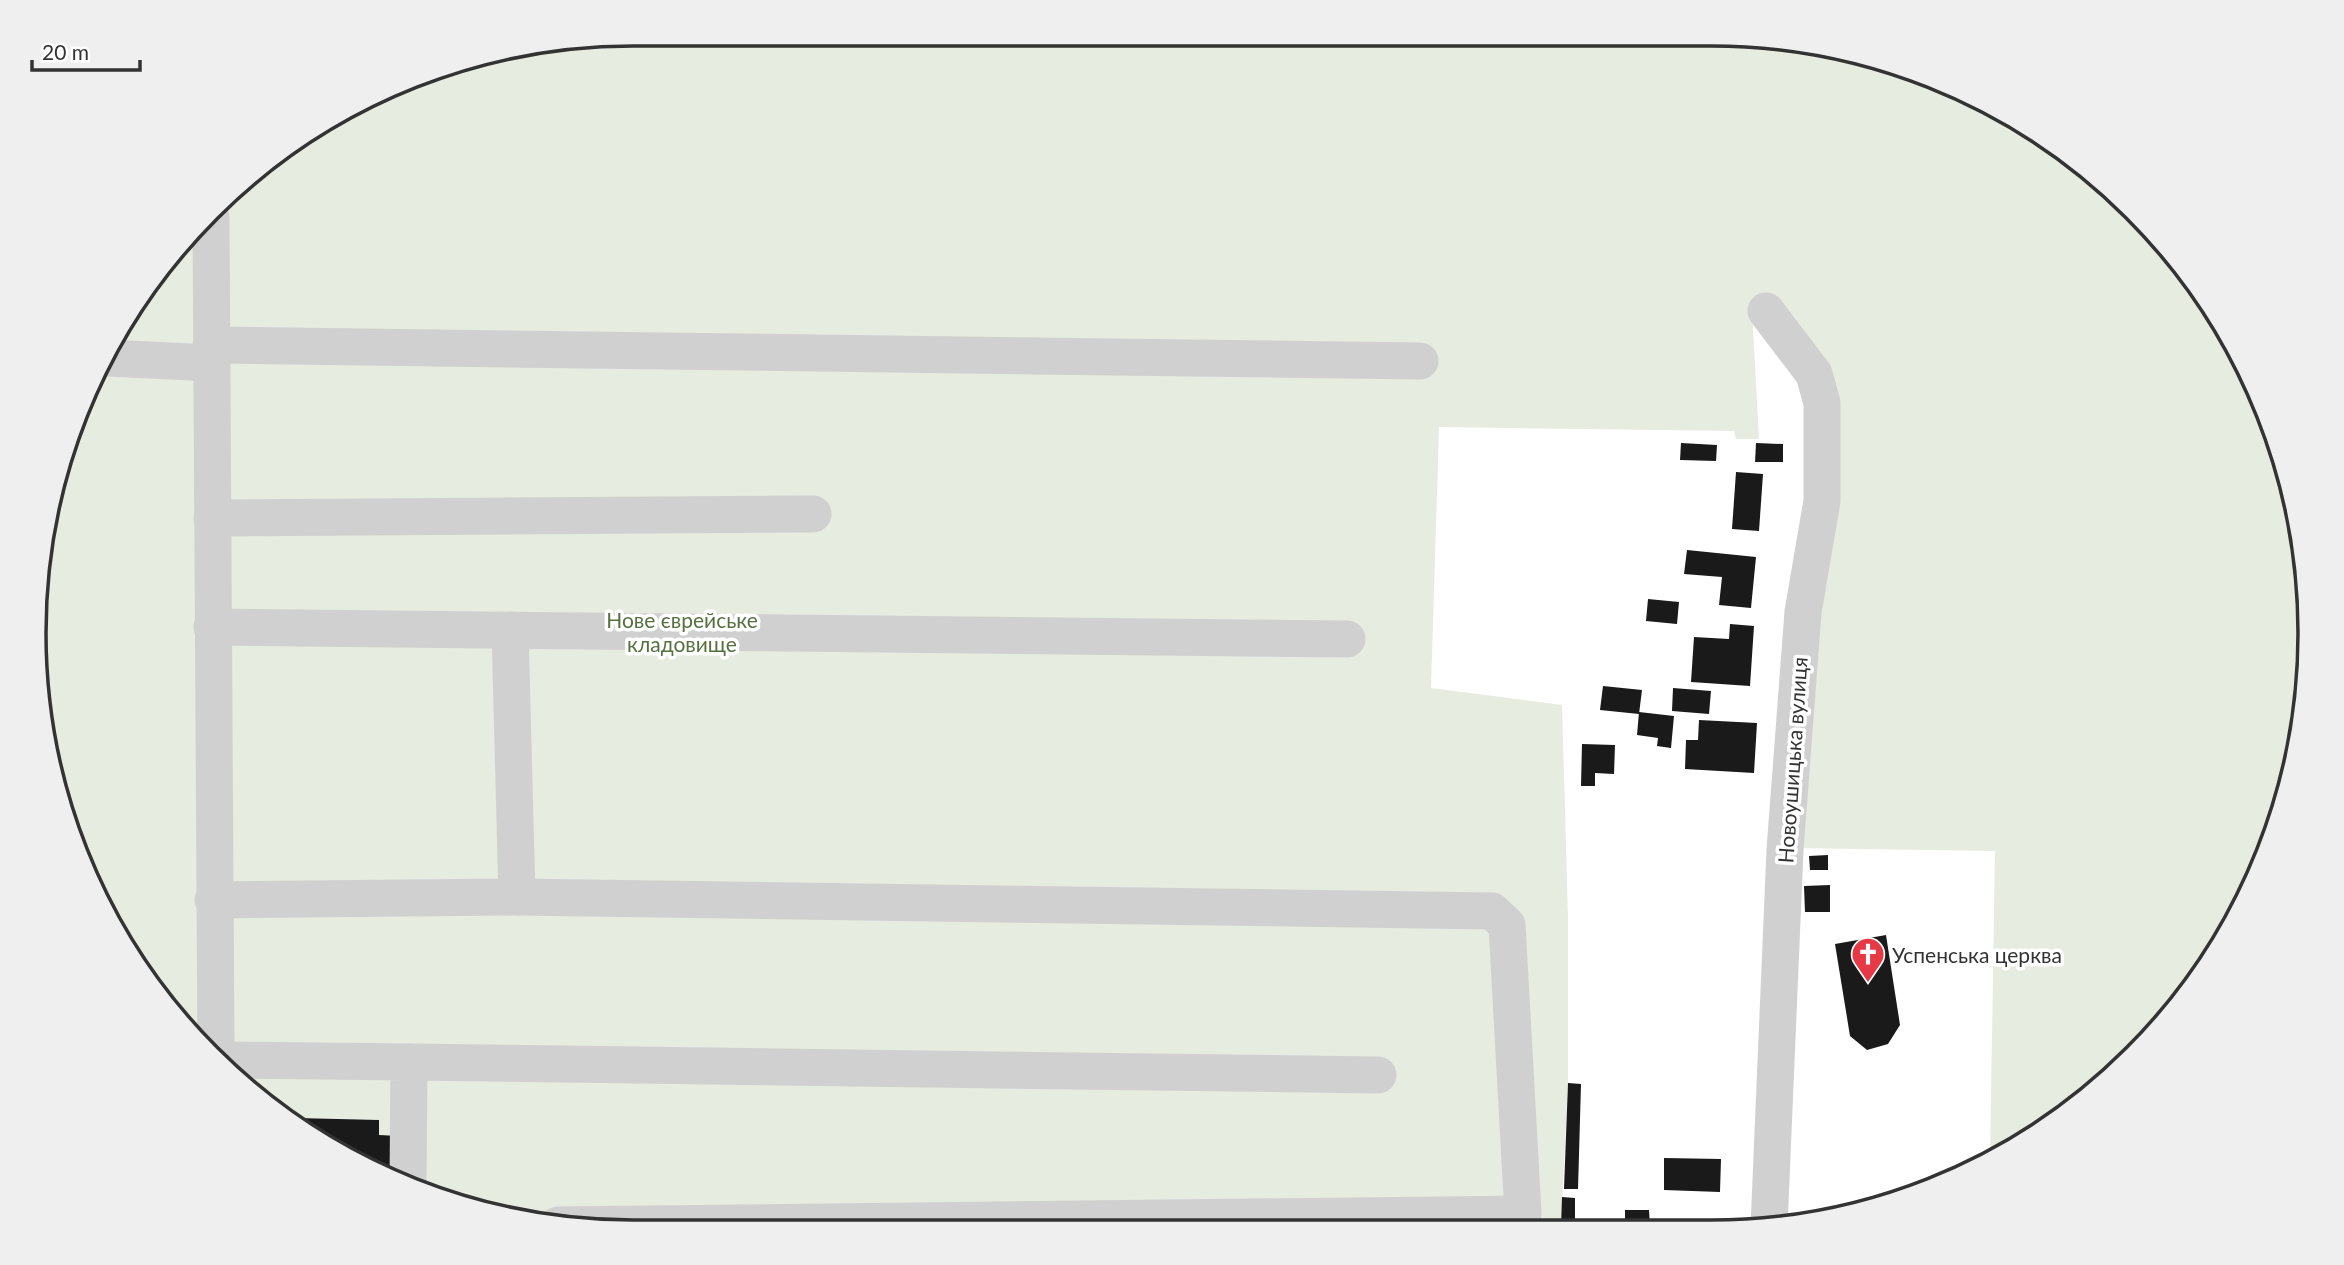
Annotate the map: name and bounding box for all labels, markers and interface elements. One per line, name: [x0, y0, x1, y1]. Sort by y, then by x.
scale bar: [32, 28, 140, 72]
text: 20 m: [42, 39, 89, 64]
park label: Нове єврейське кладовище: [606, 607, 758, 656]
street label: Новоушицька вулиця: [1772, 656, 1812, 864]
church icon: Успенська церква: [1849, 935, 1887, 984]
place label: Успенська церква: [1892, 942, 2062, 967]

